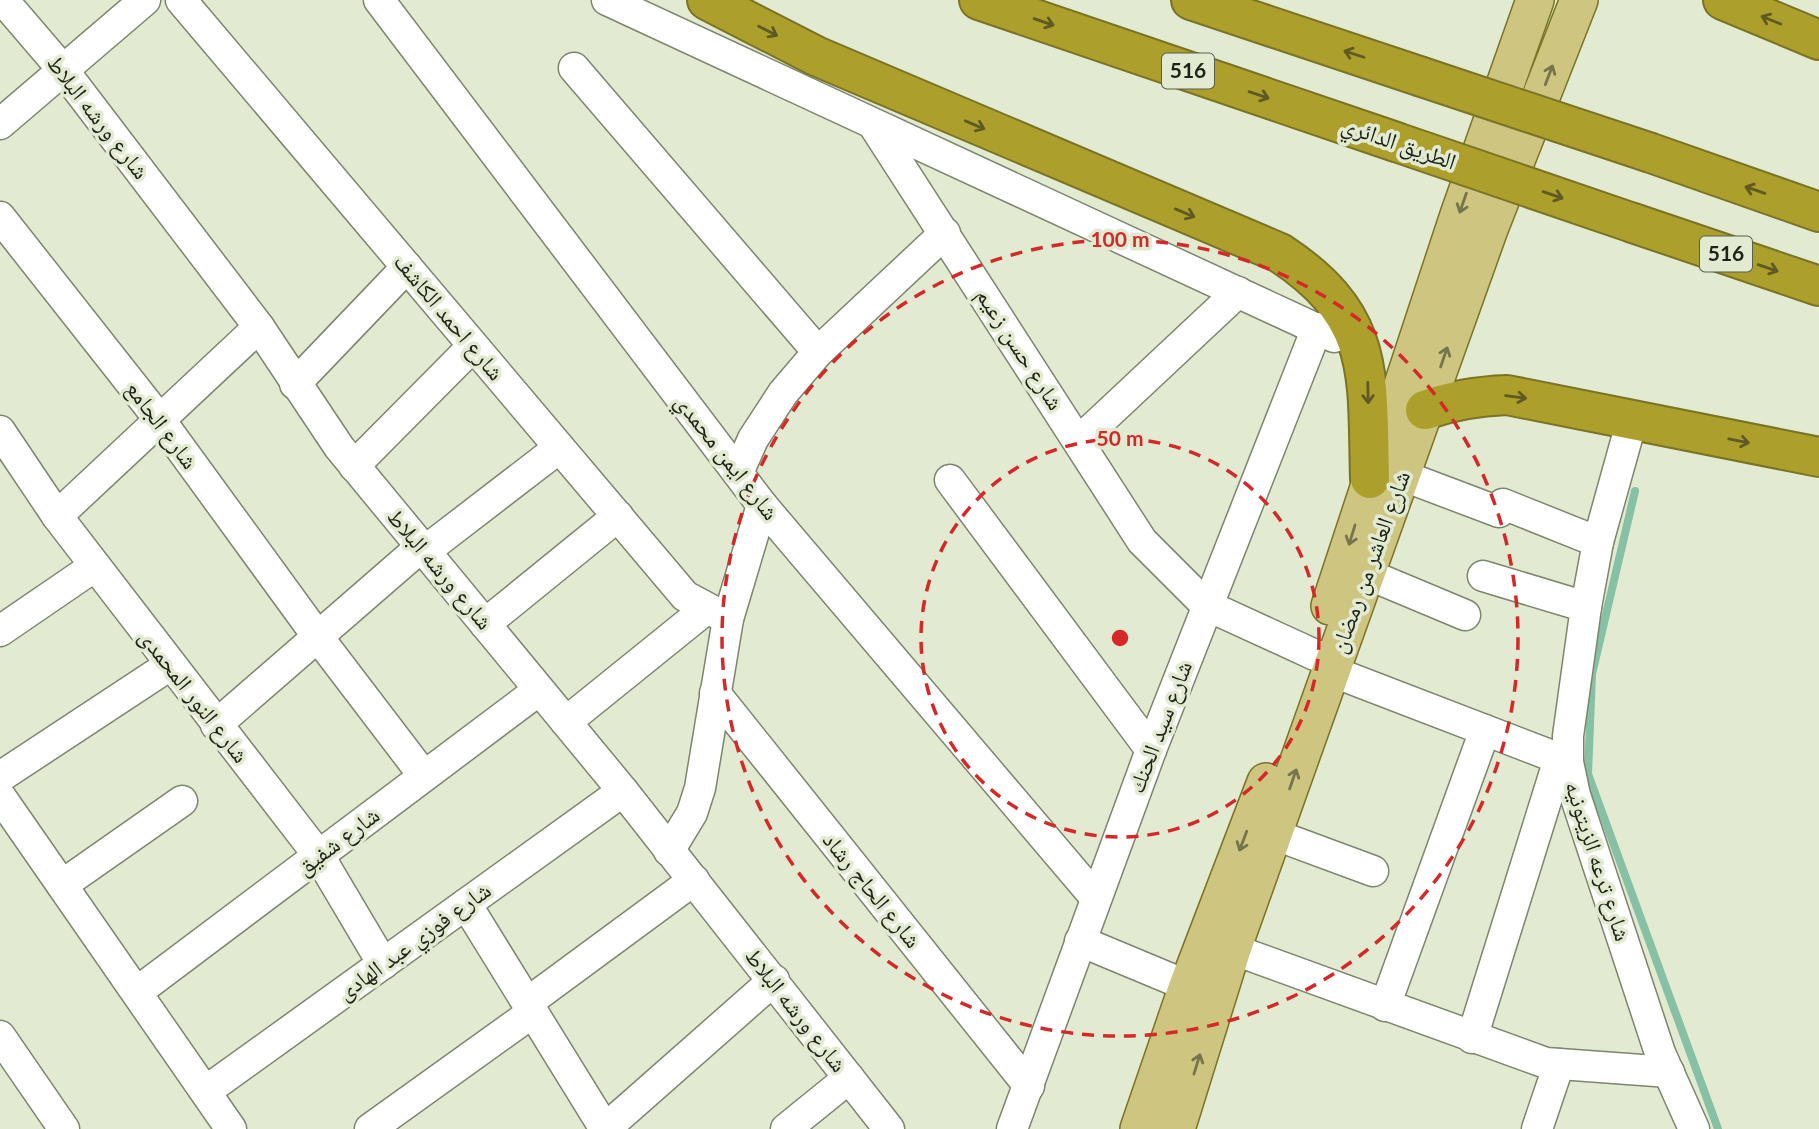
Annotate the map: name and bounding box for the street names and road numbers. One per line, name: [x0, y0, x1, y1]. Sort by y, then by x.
street label: شارع ورشه البلاط: [40, 49, 156, 185]
road number: 516: [1162, 54, 1214, 88]
street label: الطريق الدائري: [1337, 109, 1460, 180]
road number: 516: [1700, 236, 1752, 272]
street label: شارع احمد الكاشف: [387, 247, 511, 387]
street label: شارع حسن زعيم: [969, 282, 1071, 416]
street label: شارع الجامع: [119, 375, 205, 475]
street label: شارع ايمن محمدي: [665, 388, 786, 529]
street label: شارع العاشر من رمضان: [1323, 467, 1417, 657]
street label: شارع ورشه البلاط: [380, 502, 500, 636]
street label: شارع النور المحمدى: [132, 623, 256, 769]
street label: شارع سيد الحنك: [1121, 657, 1199, 797]
street label: شارع ترعه الزيتونيه: [1558, 777, 1638, 945]
street label: شارع شفيق: [290, 800, 386, 882]
street label: شارع الحاج رشاد: [816, 826, 928, 954]
street label: شارع فوزي عبد الهادى: [331, 875, 499, 1010]
street label: شارع ورشه البلاط: [738, 942, 854, 1078]

